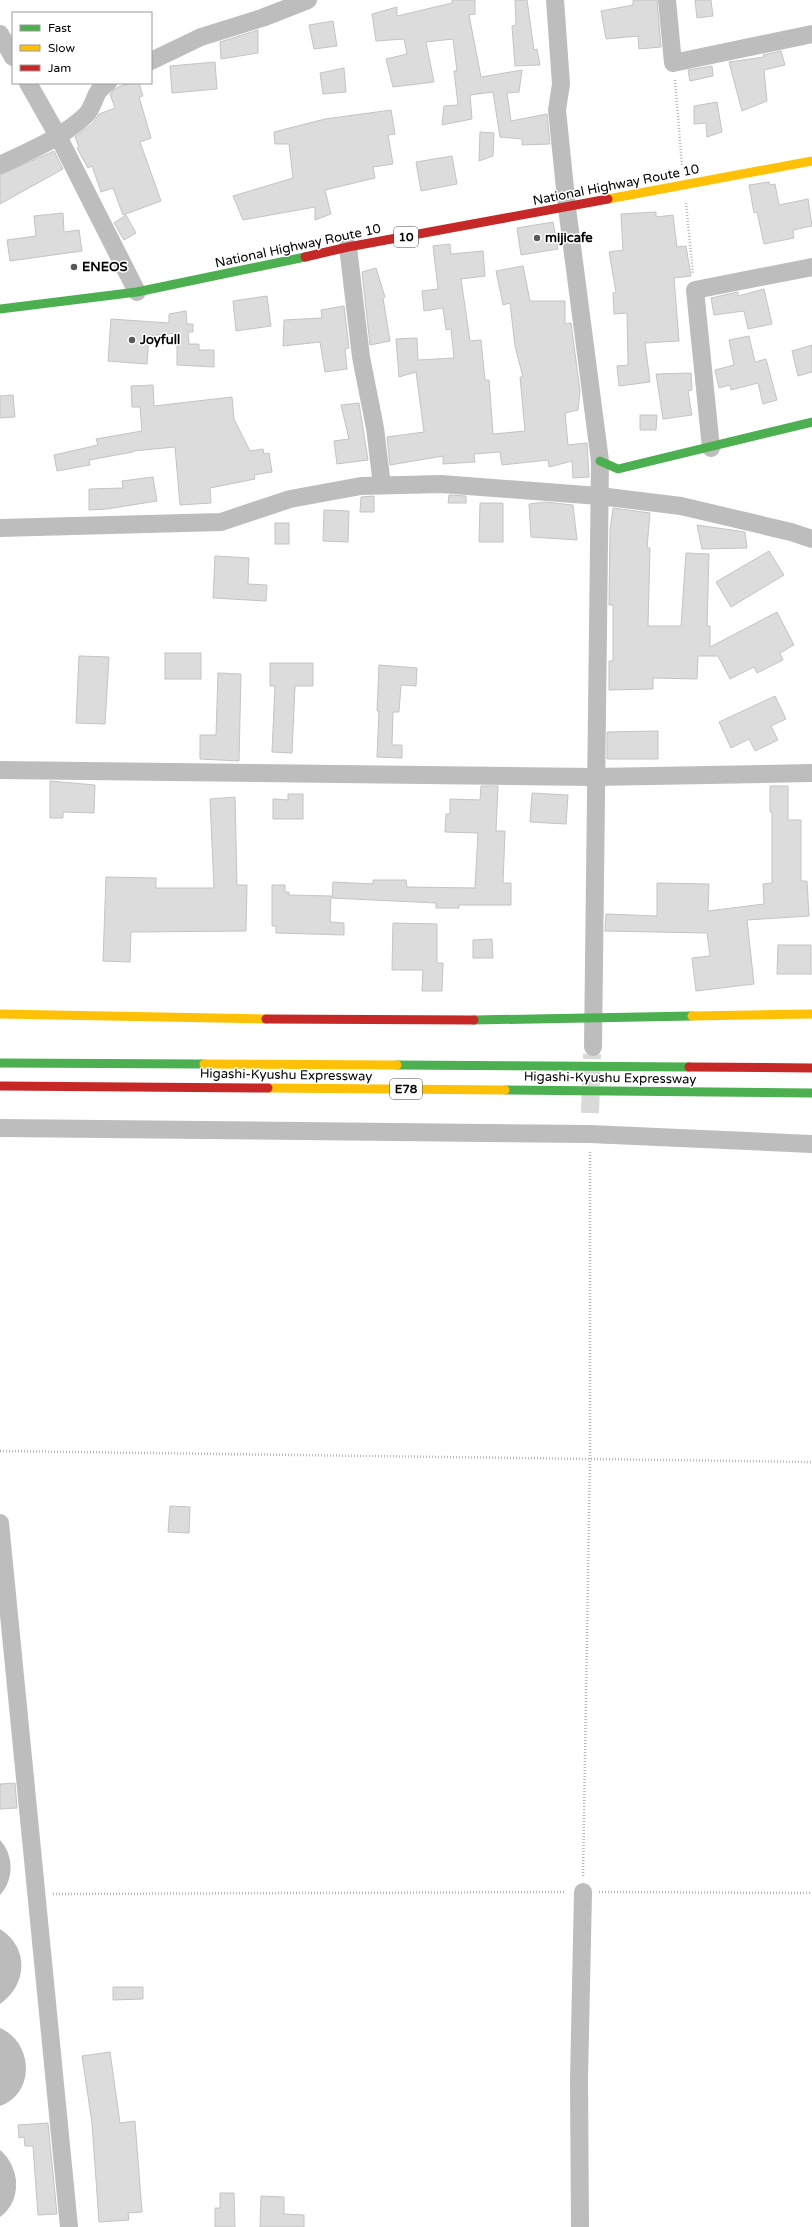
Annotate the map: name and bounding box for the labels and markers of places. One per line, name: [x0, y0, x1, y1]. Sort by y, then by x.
place label: mijicafe: [545, 230, 593, 246]
marker: mijicafe: [532, 233, 542, 243]
place label: ENEOS: [82, 259, 128, 275]
marker: ENEOS: [69, 262, 79, 272]
place label: Joyfull: [139, 332, 180, 348]
marker: Joyfull: [127, 335, 137, 345]

